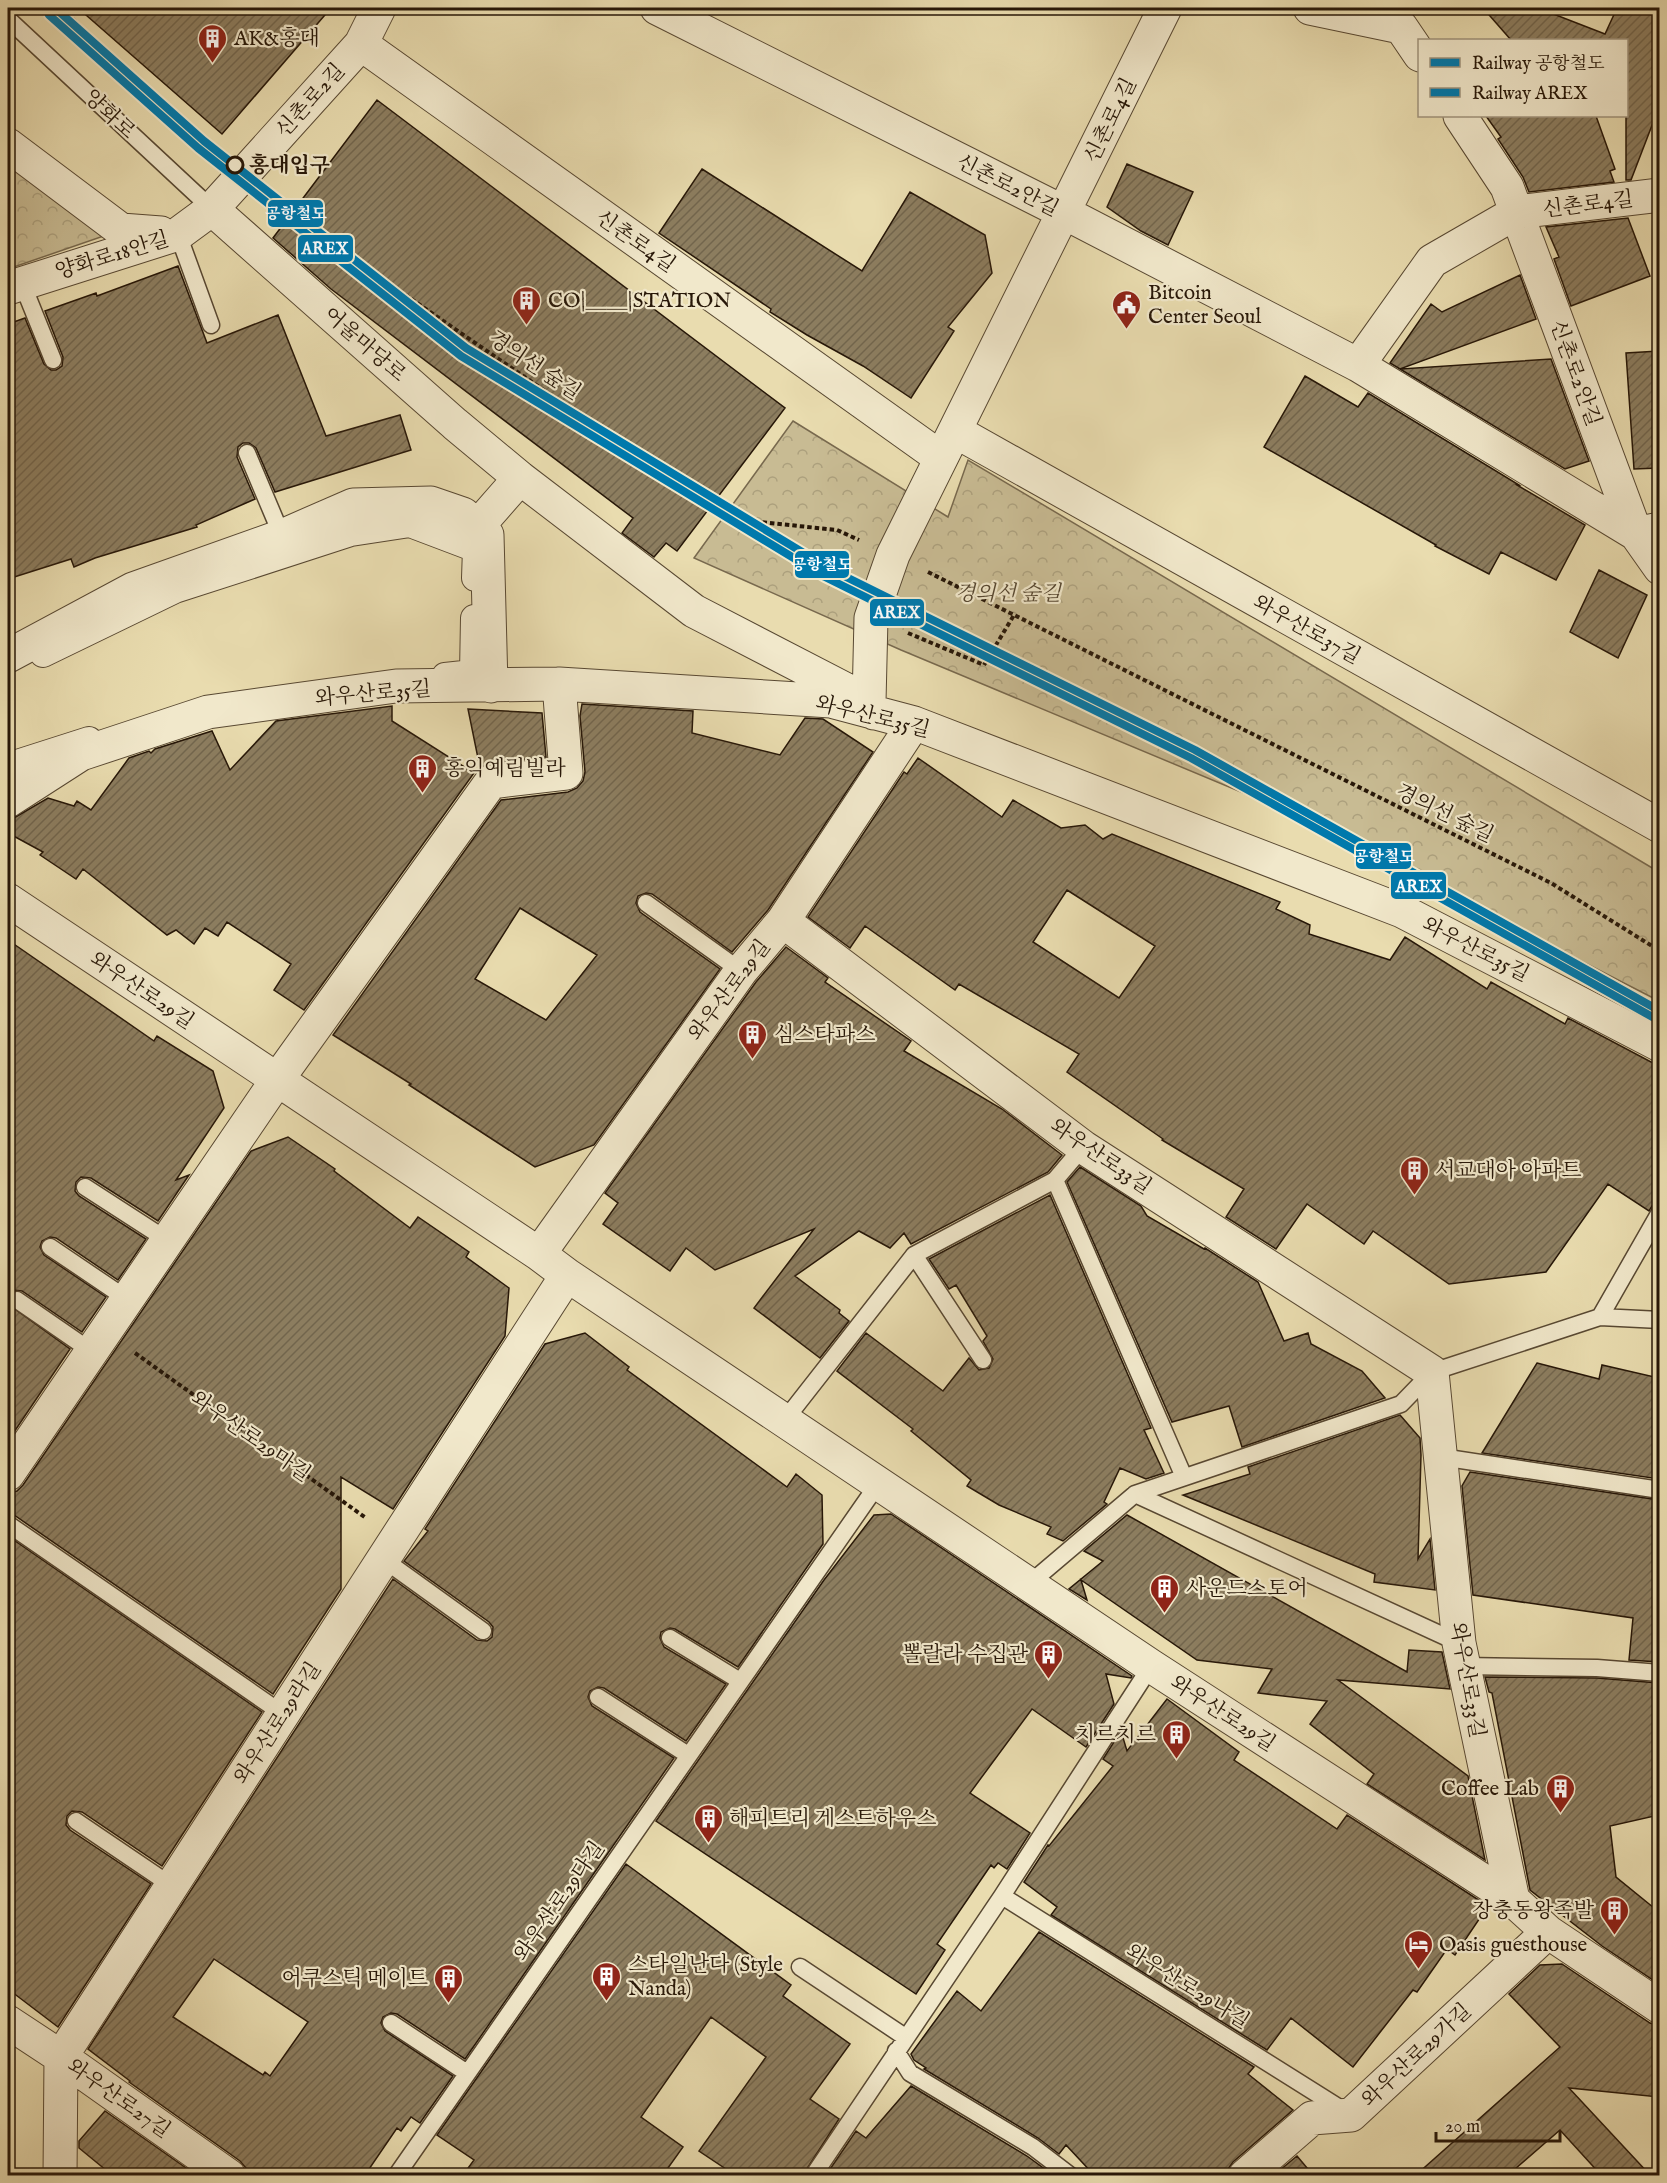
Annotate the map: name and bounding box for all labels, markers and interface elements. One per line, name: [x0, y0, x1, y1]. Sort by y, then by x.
building icon: AK&홍대: [197, 22, 229, 64]
place label: AK&홍대: [233, 26, 320, 53]
legend: [1418, 39, 1628, 117]
text: Railway 공항철도: [1472, 53, 1605, 76]
street label: 신촌로2길: [271, 58, 352, 144]
street label: 신촌로4길: [1079, 74, 1144, 168]
text: Railway AREX: [1472, 83, 1588, 106]
street label: 양화로: [78, 84, 140, 146]
street label: 신촌로2안길: [952, 149, 1063, 224]
place label: 홍대입구: [249, 153, 330, 180]
marker: 홍대입구: [226, 156, 244, 174]
street label: 신촌로4길: [1541, 187, 1635, 224]
line badge: 공항철도: [267, 199, 324, 228]
text: 공항철도: [265, 204, 327, 225]
street label: 신촌로4길: [590, 205, 680, 280]
street label: 양화로18안길: [52, 226, 173, 287]
line badge: AREX: [297, 234, 354, 263]
text: AREX: [301, 240, 350, 260]
place label: Bitcoin Center Seoul: [1148, 280, 1261, 331]
building icon: CO|＿＿|STATION: [511, 284, 543, 326]
place label: CO|＿＿|STATION: [548, 288, 731, 315]
public building icon: Bitcoin Center Seoul: [1111, 288, 1143, 330]
street label: 어울마당로: [317, 302, 411, 389]
street label: 신촌로2안길: [1543, 317, 1606, 430]
street label: 경의선 숲길: [483, 325, 586, 407]
line badge: 공항철도: [794, 550, 850, 579]
text: 공항철도: [791, 555, 853, 576]
park label: 경의선 숲길: [955, 581, 1063, 608]
street label: 와우산로37길: [1248, 590, 1365, 671]
line badge: AREX: [869, 598, 925, 627]
text: AREX: [873, 604, 922, 624]
street label: 와우산로35길: [314, 676, 433, 713]
street label: 와우산로35길: [813, 690, 933, 745]
building icon: 홍익예림빌라: [407, 752, 439, 794]
place label: 홍익예림빌라: [444, 756, 566, 783]
street label: 경의선 숲길: [1391, 779, 1498, 850]
line badge: 공항철도: [1355, 842, 1412, 870]
text: 공항철도: [1353, 847, 1415, 868]
line badge: AREX: [1390, 871, 1447, 900]
text: AREX: [1395, 878, 1444, 898]
street label: 와우산로35길: [1417, 912, 1534, 989]
street label: 와우산로29길: [683, 935, 777, 1047]
street label: 와우산로29길: [84, 946, 199, 1036]
building icon: 심스타파스: [737, 1018, 769, 1060]
place label: 심스타파스: [774, 1022, 875, 1049]
street label: 와우산로33길: [1044, 1113, 1156, 1201]
building icon: 서교대아 아파트: [1398, 1154, 1430, 1196]
place label: 서교대아 아파트: [1435, 1158, 1582, 1185]
street label: 와우산로29마길: [185, 1386, 316, 1489]
building icon: 사운드스토어: [1149, 1572, 1181, 1614]
place label: 사운드스토어: [1186, 1576, 1308, 1603]
street label: 와우산로33길: [1443, 1620, 1490, 1740]
building icon: 뽈랄라 수집관: [1033, 1638, 1065, 1680]
place label: 뽈랄라 수집관: [902, 1642, 1029, 1669]
street label: 와우산로29라길: [229, 1657, 328, 1790]
street label: 와우산로29길: [1164, 1670, 1280, 1758]
building icon: 치르치르: [1161, 1718, 1193, 1760]
place label: 치르치르: [1075, 1722, 1156, 1749]
building icon: Coffee Lab: [1544, 1772, 1576, 1814]
place label: Coffee Lab: [1441, 1776, 1539, 1803]
building icon: 해피트리 게스트하우스: [692, 1802, 724, 1844]
place label: 해피트리 게스트하우스: [729, 1806, 936, 1833]
street label: 와우산로29다길: [509, 1836, 612, 1967]
building icon: 장충동왕족발: [1599, 1894, 1631, 1936]
place label: 장충동왕족발: [1472, 1898, 1595, 1925]
hotel icon: Oasis guesthouse: [1402, 1928, 1434, 1970]
place label: Oasis guesthouse: [1439, 1932, 1588, 1959]
street label: 와우산로29나길: [1120, 1939, 1254, 2036]
place label: 스타일난다 (Style Nanda): [628, 1952, 783, 2003]
building icon: 스타일난다 (Style Nanda): [591, 1960, 623, 2002]
building icon: 어쿠스틱 메이트: [433, 1962, 465, 2004]
place label: 어쿠스틱 메이트: [281, 1966, 428, 1993]
street label: 와우산로29가길: [1356, 1998, 1478, 2114]
street label: 와우산로27길: [61, 2054, 175, 2145]
scale bar: [1436, 2105, 1560, 2143]
text: 20 m: [1445, 2116, 1480, 2139]

